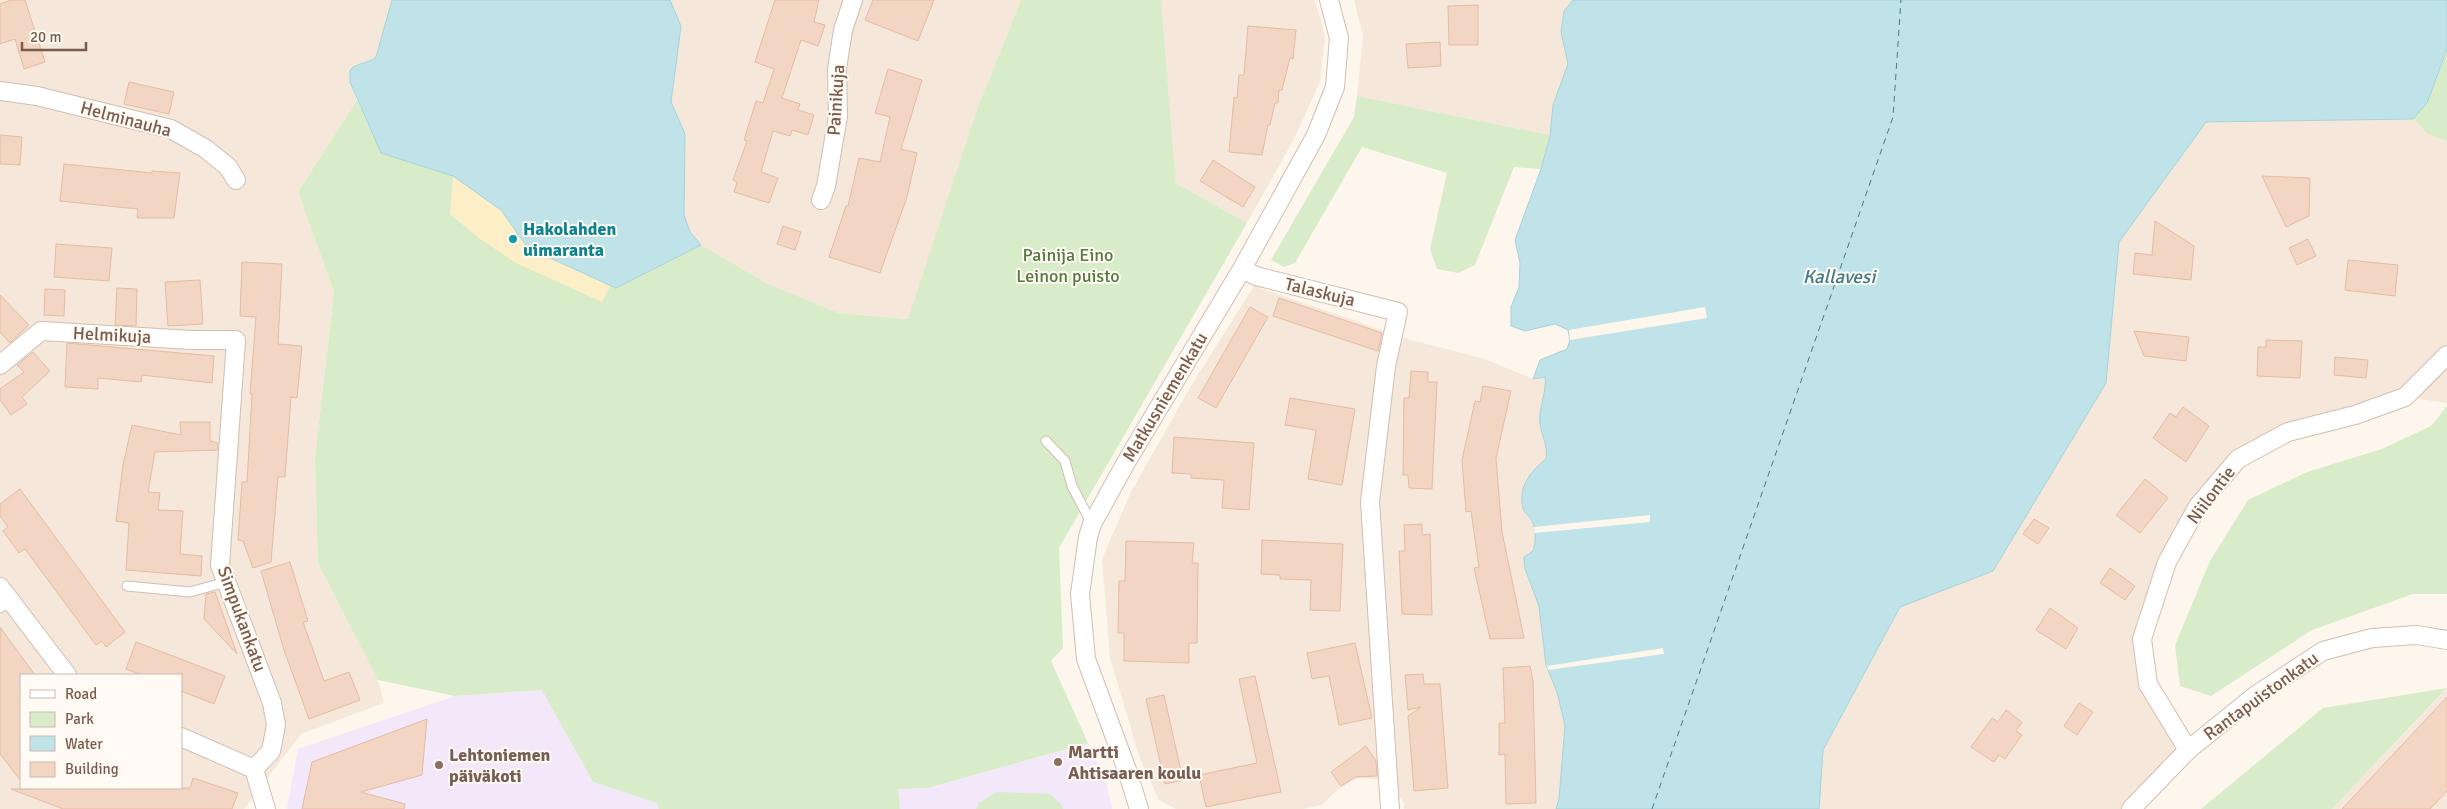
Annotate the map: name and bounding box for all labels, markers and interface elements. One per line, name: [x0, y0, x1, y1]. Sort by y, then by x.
scale bar: [22, 20, 86, 52]
text: 20 m: [30, 28, 61, 46]
street label: Painikuja: [823, 64, 849, 136]
street label: Helminauha: [78, 96, 174, 142]
place label: Hakolahden uimaranta: [523, 218, 616, 261]
marker: Hakolahden uimaranta: [507, 233, 519, 245]
park label: Painija Eino Leinon puisto: [1016, 244, 1120, 287]
water label: Kallavesi: [1803, 265, 1877, 289]
street label: Talaskuja: [1283, 273, 1357, 311]
street label: Helmikuja: [72, 322, 152, 348]
street label: Matkusniemenkatu: [1118, 328, 1212, 466]
street label: Niilontie: [2182, 462, 2240, 528]
street label: Simpukankatu: [213, 563, 271, 675]
street label: Rantapuistonkatu: [2199, 647, 2323, 745]
legend: [20, 674, 182, 789]
text: Road: [65, 685, 97, 703]
text: Park: [65, 710, 94, 728]
text: Water: [65, 735, 103, 753]
place label: Martti Ahtisaaren koulu: [1068, 741, 1201, 784]
place label: Lehtoniemen päiväkoti: [449, 744, 551, 787]
marker: Martti Ahtisaaren koulu: [1052, 756, 1064, 768]
marker: Lehtoniemen päiväkoti: [433, 759, 445, 771]
text: Building: [65, 760, 119, 778]

